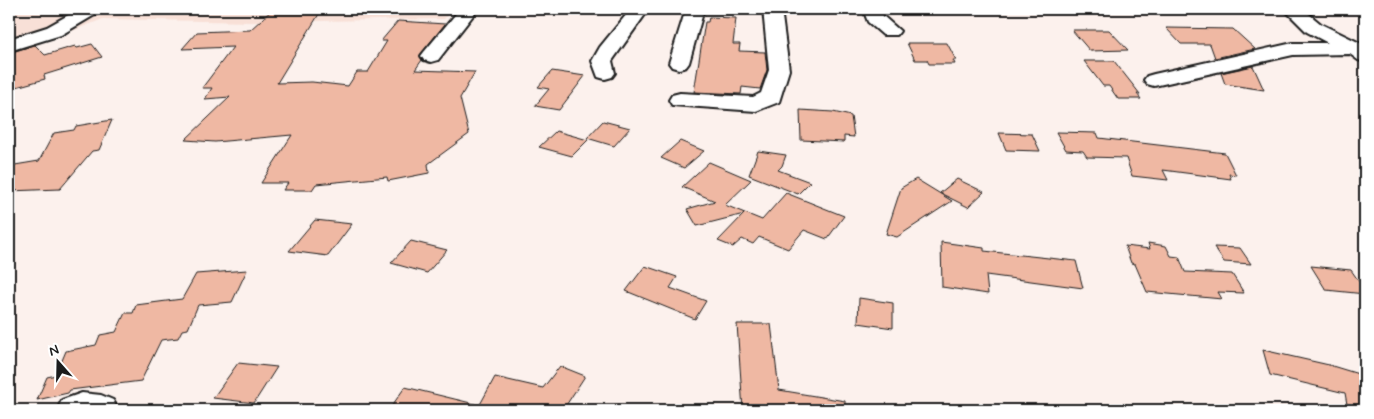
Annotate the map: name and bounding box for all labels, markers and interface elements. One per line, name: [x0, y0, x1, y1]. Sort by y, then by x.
north arrow: [32, 336, 82, 386]
text: N: [46, 341, 61, 361]

